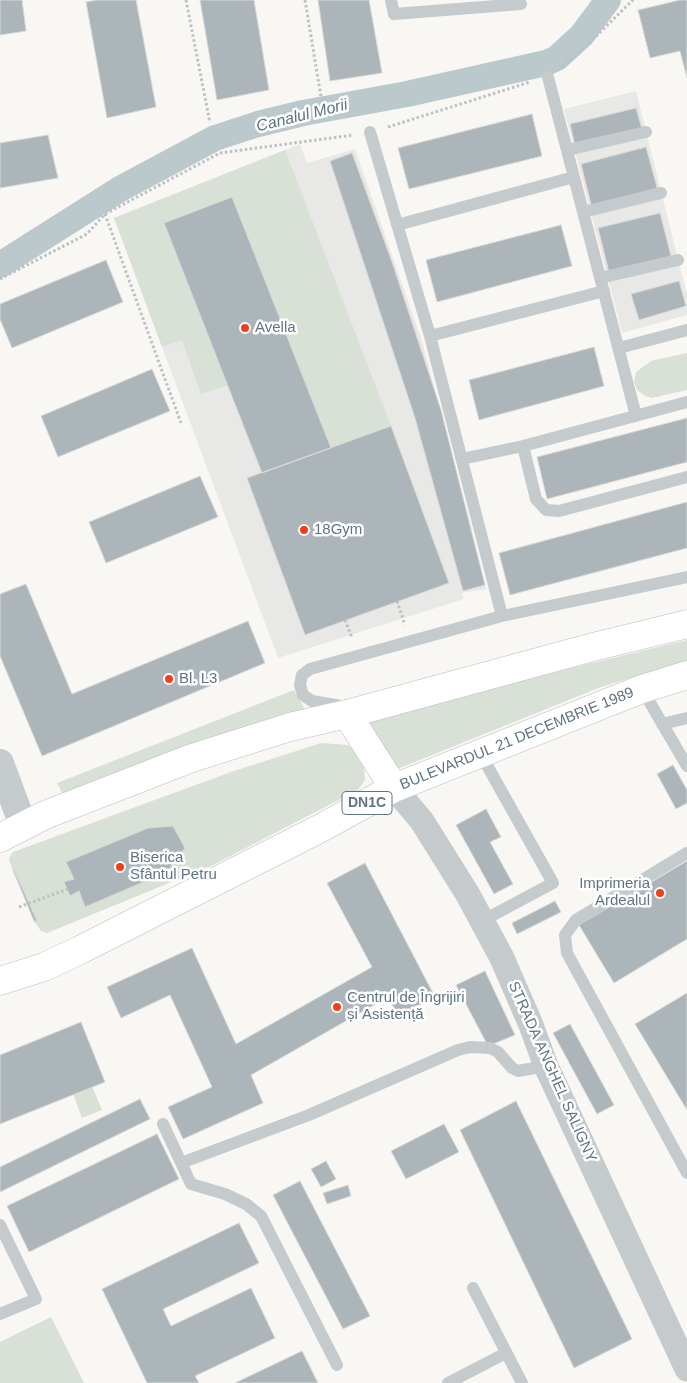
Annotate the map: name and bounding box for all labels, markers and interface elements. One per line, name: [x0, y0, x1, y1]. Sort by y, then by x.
water label: Canalul Morii: [254, 95, 350, 137]
place label: Avella: [255, 319, 296, 337]
marker: Avella: [239, 322, 251, 334]
place label: 18Gym: [314, 521, 362, 539]
marker: 18Gym: [298, 524, 310, 536]
place label: Bl. L3: [179, 670, 217, 688]
marker: Bl. L3: [163, 673, 175, 685]
street label: BULEVARDUL 21 DECEMBRIE 1989: [397, 684, 637, 794]
road number: DN1C: [342, 791, 392, 814]
place label: Biserica Sfântul Petru: [130, 849, 217, 884]
marker: Biserica Sfântul Petru: [114, 861, 126, 873]
place label: Imprimeria Ardealul: [579, 875, 650, 910]
marker: Imprimeria Ardealul: [654, 887, 666, 899]
street label: STRADA ANGHEL SALIGNY: [504, 979, 600, 1165]
place label: Centrul de Îngrijiri și Asistență: [347, 989, 465, 1024]
marker: Centrul de Îngrijiri și Asistență: [331, 1001, 343, 1013]

